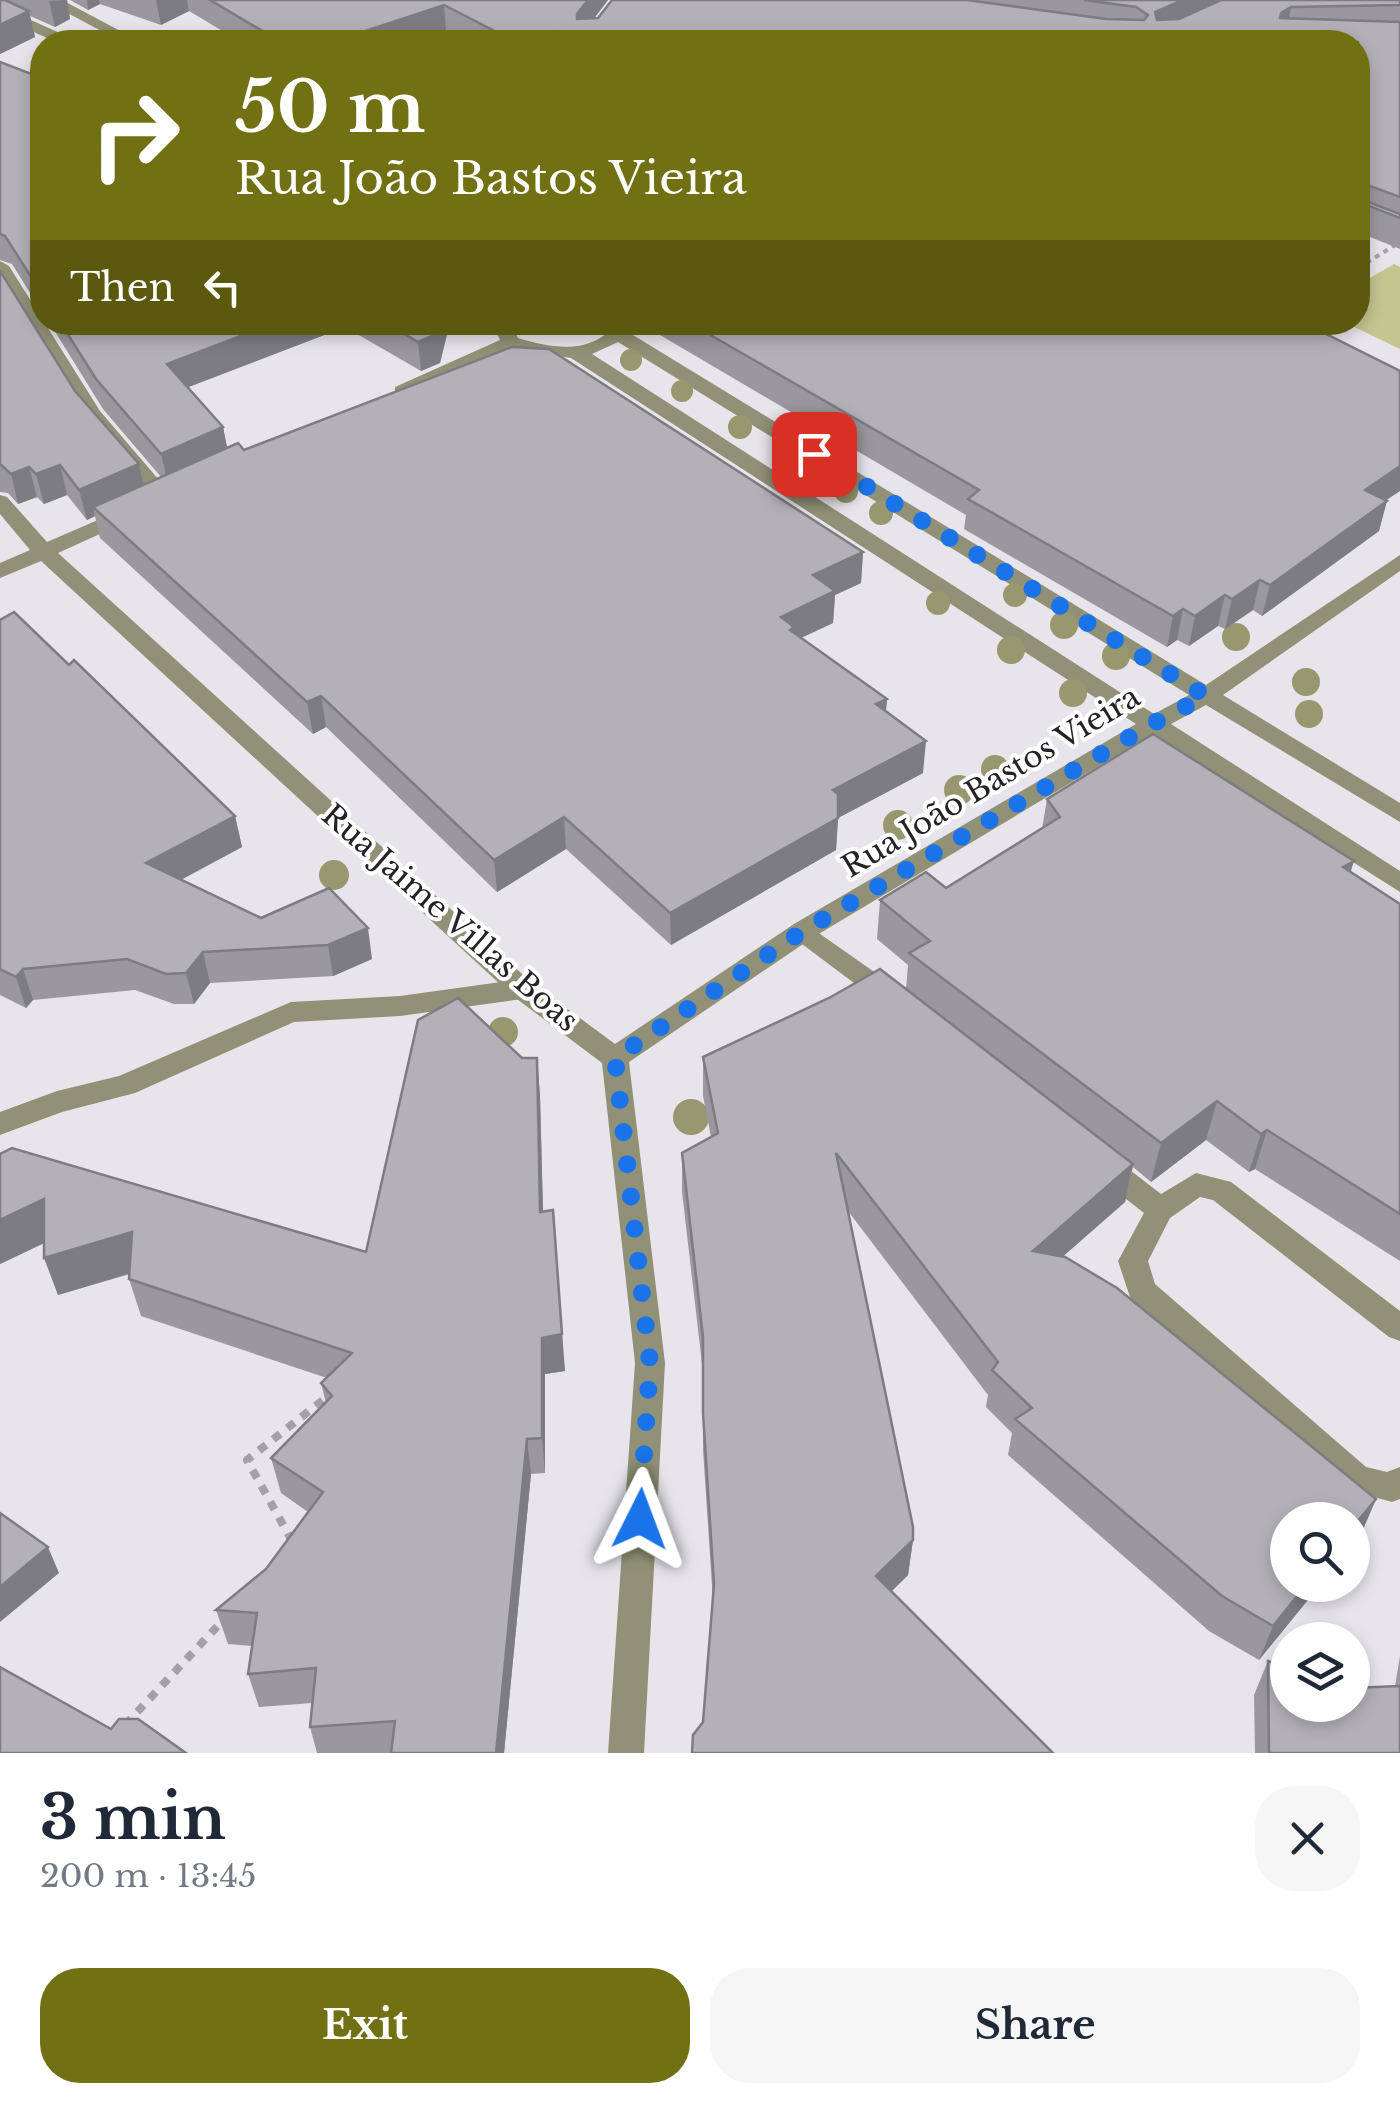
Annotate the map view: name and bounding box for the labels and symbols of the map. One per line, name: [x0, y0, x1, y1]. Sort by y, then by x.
pin: [772, 412, 857, 497]
street label: Rua João Bastos Vieira: [835, 678, 1147, 885]
street label: Rua Jaime Villas Boas: [315, 796, 586, 1039]
position arrow: [588, 1467, 692, 1571]

